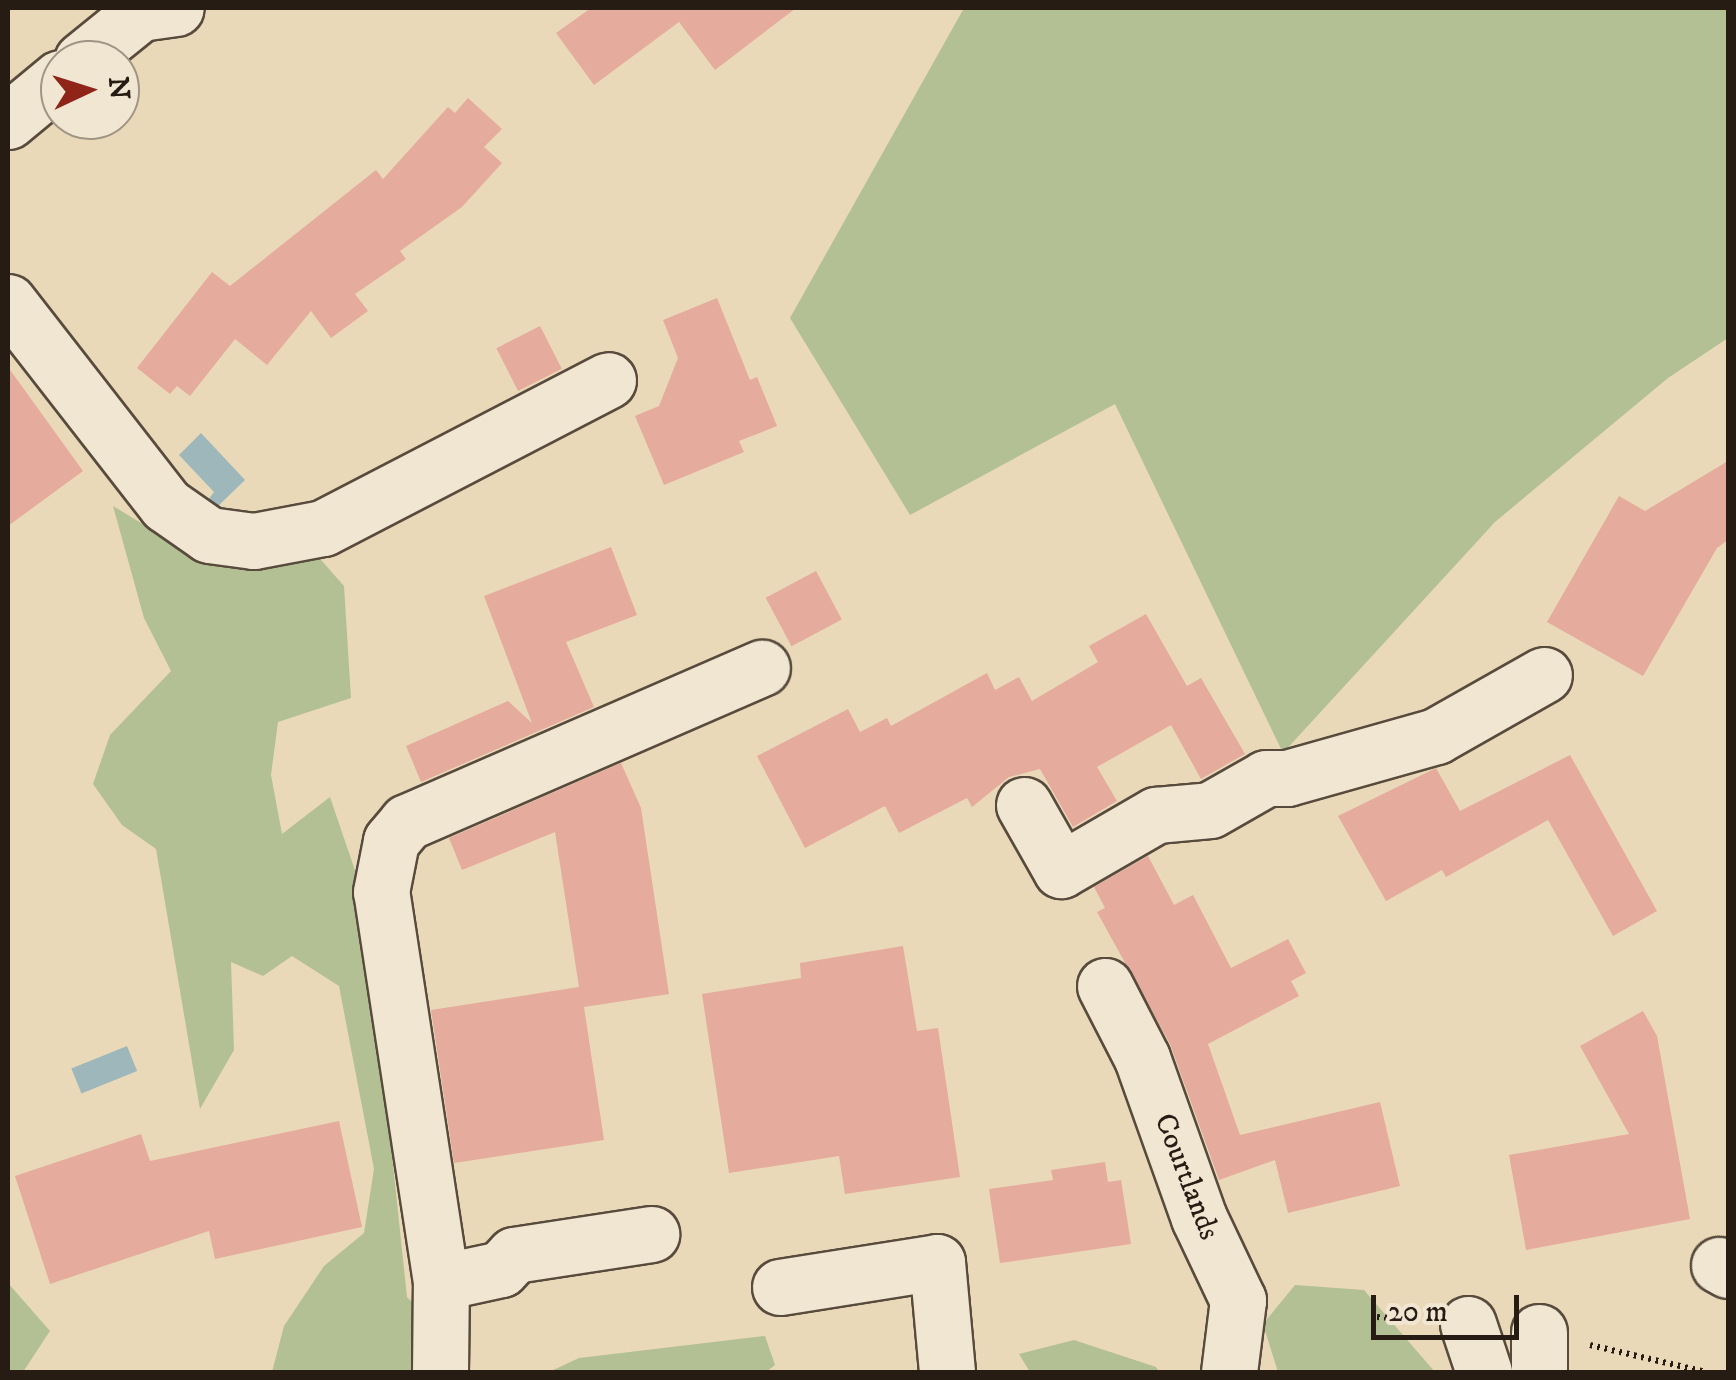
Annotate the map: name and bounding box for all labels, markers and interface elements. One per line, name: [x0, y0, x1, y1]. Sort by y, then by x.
north arrow: [40, 40, 140, 140]
text: N: [100, 75, 137, 101]
street label: Courtlands: [1146, 1109, 1226, 1245]
scale bar: [1376, 1275, 1524, 1337]
text: 20 m: [1388, 1294, 1448, 1331]

